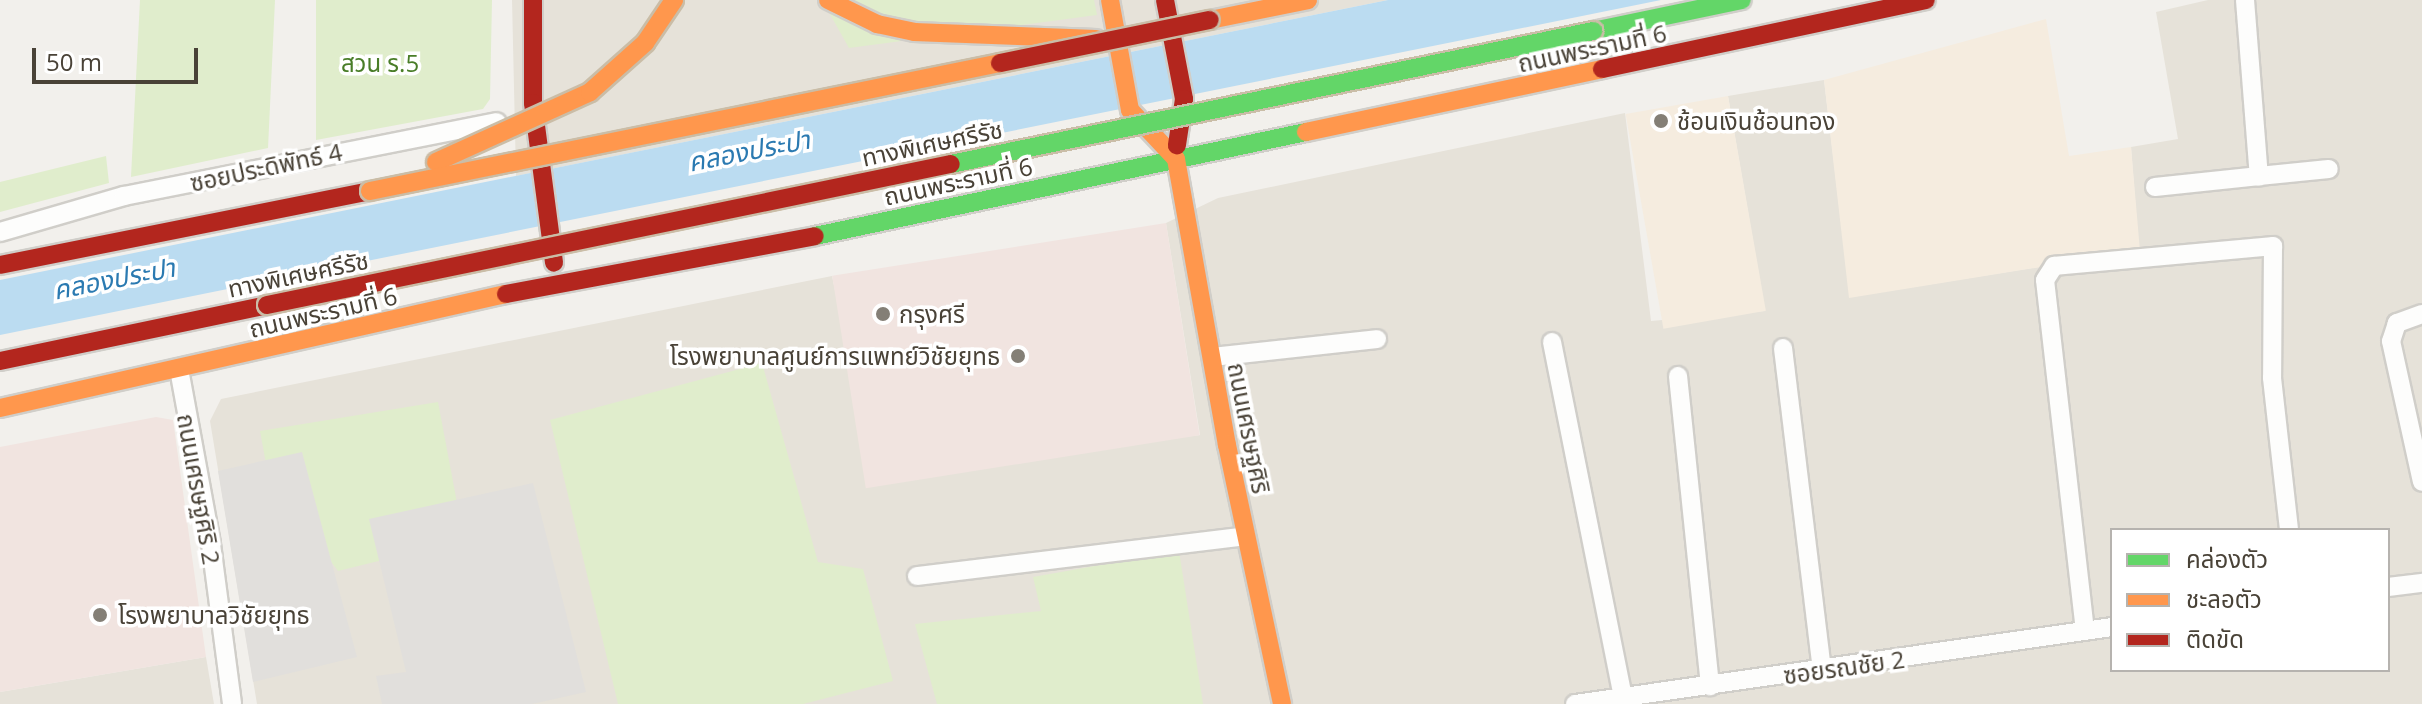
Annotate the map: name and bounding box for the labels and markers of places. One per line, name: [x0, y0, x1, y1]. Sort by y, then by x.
place label: ช้อนเงินช้อนทอง: [1677, 107, 1835, 135]
marker: ช้อนเงินช้อนทอง: [1652, 112, 1670, 130]
place label: กรุงศรี: [899, 300, 965, 328]
marker: กรุงศรี: [874, 305, 892, 323]
place label: โรงพยาบาลศูนย์การแพทย์วิชัยยุทธ: [670, 342, 1000, 370]
marker: โรงพยาบาลศูนย์การแพทย์วิชัยยุทธ: [1007, 345, 1029, 367]
place label: โรงพยาบาลวิชัยยุทธ: [118, 601, 310, 629]
marker: โรงพยาบาลวิชัยยุทธ: [89, 604, 111, 626]

